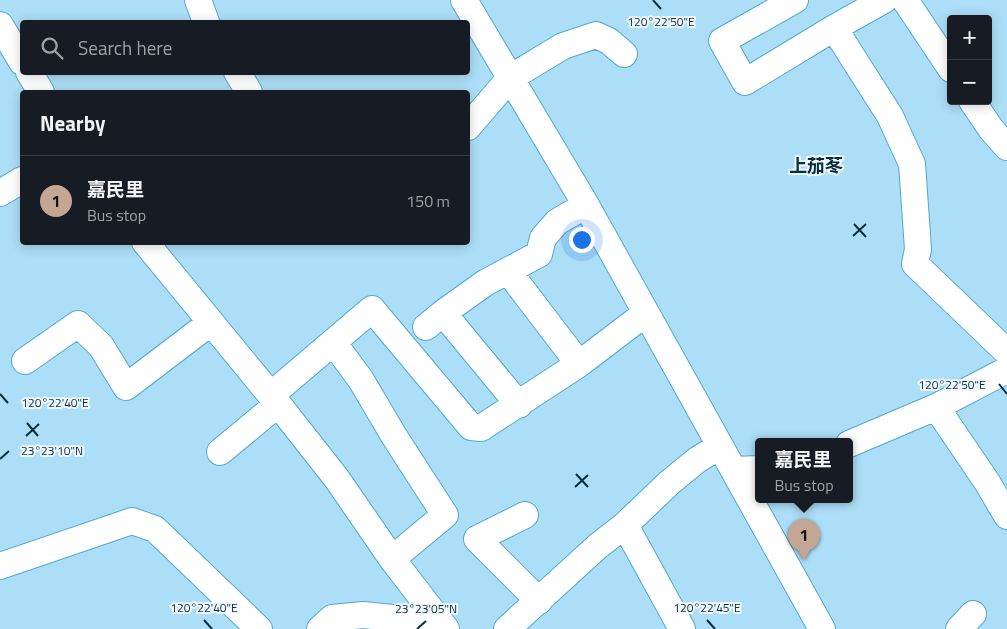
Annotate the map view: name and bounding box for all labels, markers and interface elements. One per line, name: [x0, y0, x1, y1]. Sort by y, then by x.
text: 120°22'50"E: [627, 12, 695, 31]
map controls: [947, 15, 992, 105]
button: +: [947, 15, 992, 60]
search box: [20, 20, 470, 75]
text: Search here: [78, 33, 172, 62]
icon: search: [38, 34, 66, 62]
button: −: [947, 60, 992, 105]
text: Nearby: [40, 107, 105, 139]
district label: 上茄苳: [789, 152, 843, 179]
text: 嘉民里: [87, 174, 144, 203]
text: 1: [52, 189, 60, 213]
text: 150 m: [406, 189, 450, 213]
text: Bus stop: [87, 203, 146, 227]
your location: [569, 227, 595, 253]
text: 120°22'50"E: [918, 375, 986, 394]
text: 120°22'40"E: [21, 393, 89, 412]
popup: [755, 438, 853, 503]
text: 23°23'10"N: [21, 441, 83, 460]
text: 嘉民里: [774, 444, 831, 473]
text: Bus stop: [774, 473, 834, 497]
pin: 1: [788, 519, 820, 560]
text: 120°22'40"E: [170, 598, 238, 617]
text: 120°22'45"E: [673, 598, 741, 617]
text: 23°23'05"N: [395, 599, 457, 618]

